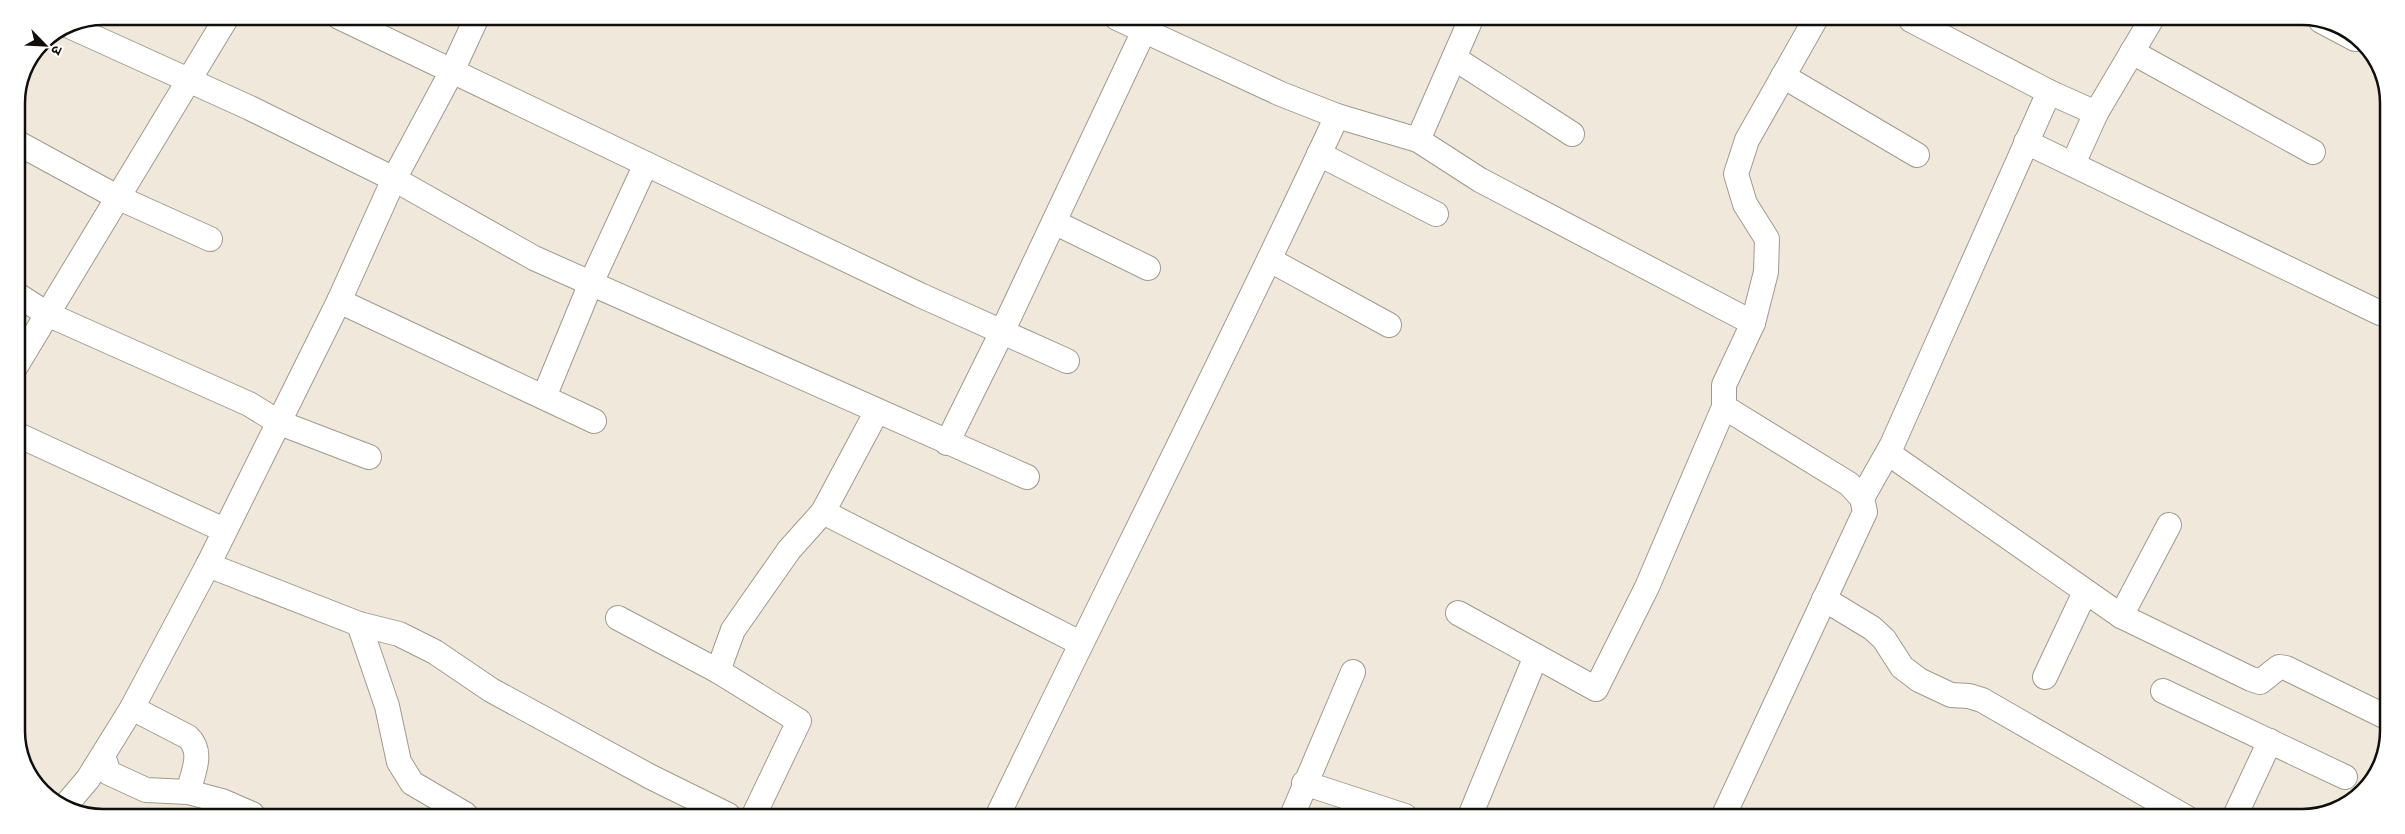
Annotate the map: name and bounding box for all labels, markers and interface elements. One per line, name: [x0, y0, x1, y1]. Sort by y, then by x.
north arrow: [20, 20, 70, 70]
text: उ: [46, 42, 69, 59]

